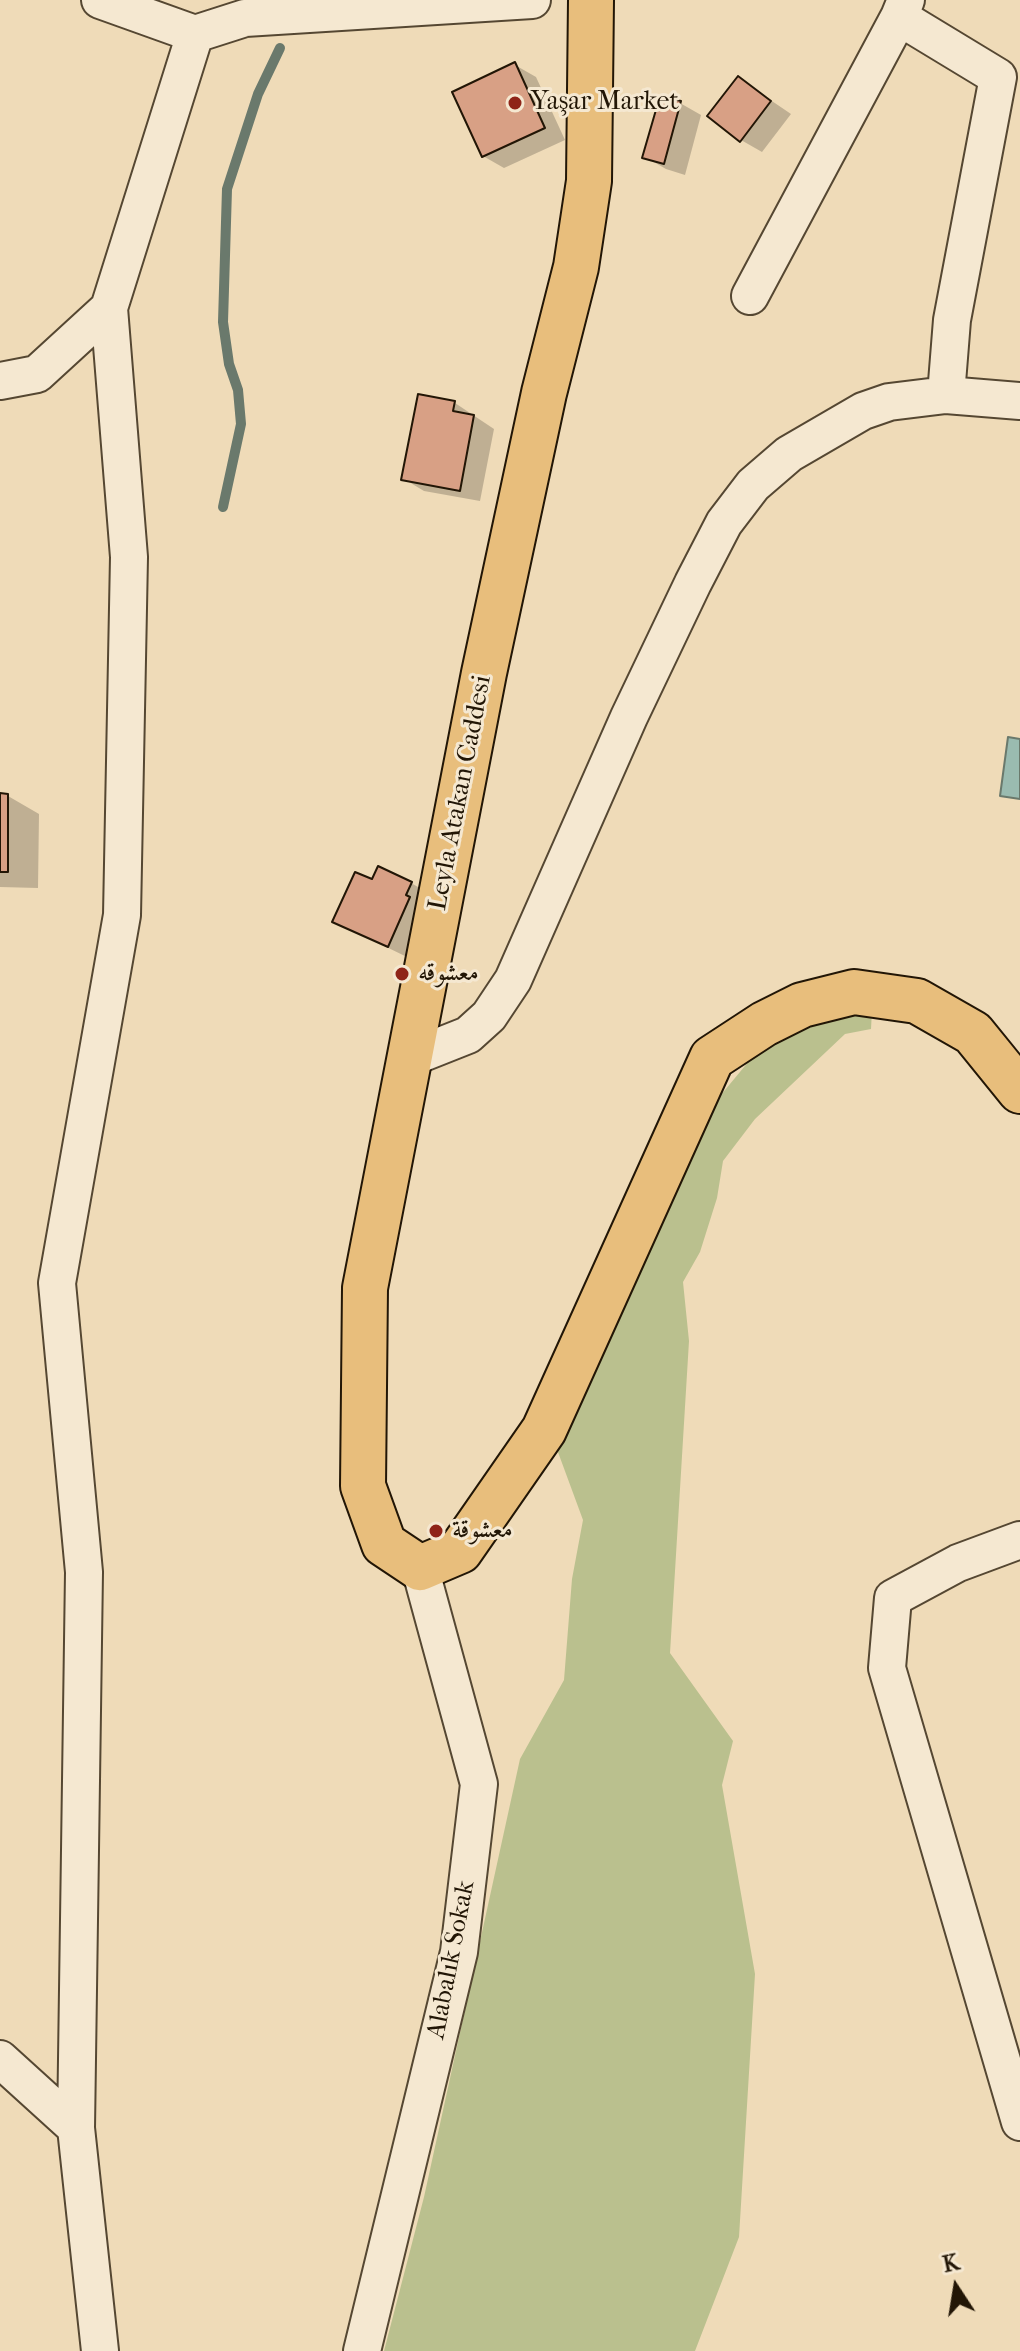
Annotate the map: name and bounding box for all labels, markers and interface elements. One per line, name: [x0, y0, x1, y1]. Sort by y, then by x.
place label: Yaşar Market: [531, 87, 679, 119]
marker: Yaşar Market: [506, 94, 524, 112]
street label: Leyla Atakan Caddesi: [423, 673, 499, 913]
place label: معشوقه: [418, 958, 479, 990]
marker: معشوقه: [393, 965, 411, 983]
place label: معشوقة: [452, 1515, 513, 1547]
marker: معشوقة: [427, 1522, 445, 1540]
street label: Alabalık Sokak: [421, 1878, 483, 2042]
north arrow: [916, 2247, 996, 2327]
text: K: [940, 2249, 962, 2278]

